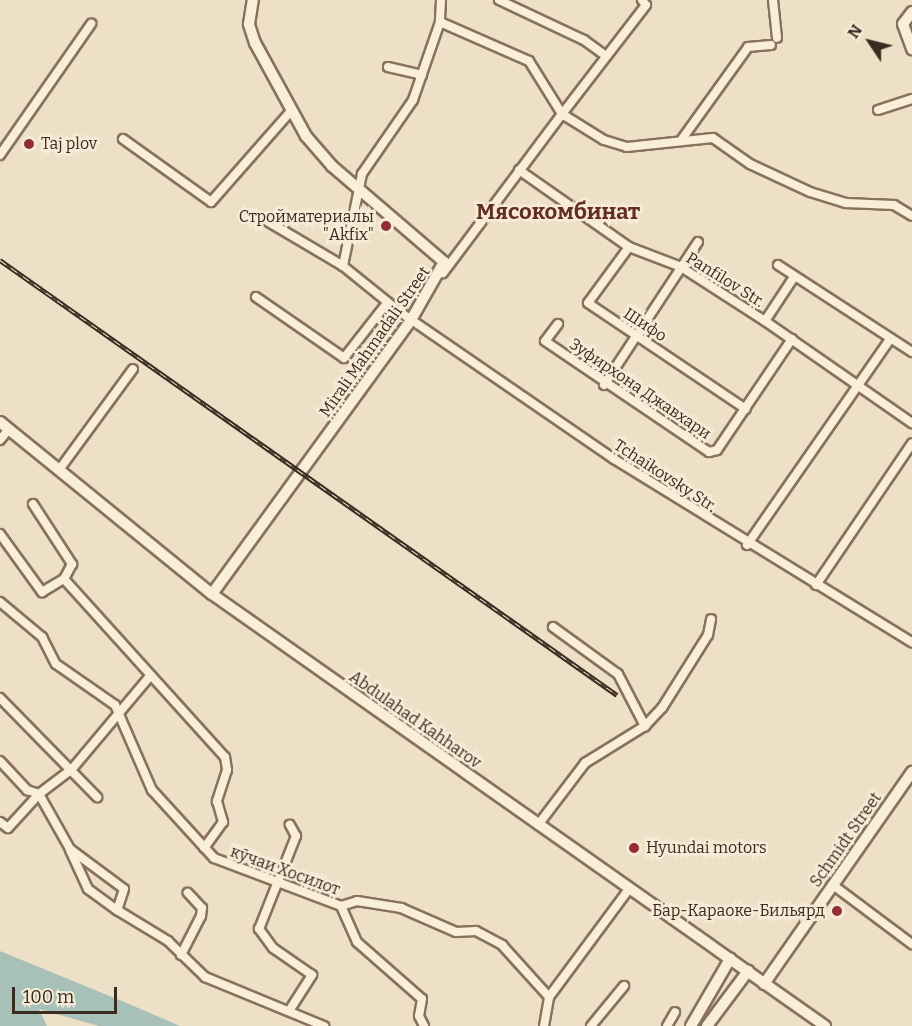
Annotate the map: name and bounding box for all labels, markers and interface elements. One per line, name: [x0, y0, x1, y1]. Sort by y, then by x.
north arrow: [840, 12, 900, 72]
text: N: [844, 21, 866, 42]
place label: Taj plov: [41, 134, 97, 154]
marker: Taj plov: [22, 137, 36, 151]
district label: Мясокомбинат: [476, 199, 640, 225]
place label: Стройматериалы "Akfix": [239, 207, 374, 245]
marker: Стройматериалы "Akfix": [379, 219, 393, 233]
street label: Panfilov Str.: [683, 248, 767, 312]
street label: Mirali Mahmadali Street: [316, 263, 434, 421]
street label: Шифо: [620, 304, 670, 346]
street label: Зуфирхона Джавхари: [566, 334, 714, 444]
street label: Tchaikovsky Str.: [610, 436, 720, 516]
street label: Abdulahad Kahharov: [345, 667, 485, 773]
street label: Schmidt Street: [806, 789, 886, 891]
place label: Hyundai motors: [646, 838, 767, 858]
marker: Hyundai motors: [627, 841, 641, 855]
street label: кӯчаи Хосилот: [228, 842, 342, 900]
place label: Бар-Караоке-Бильярд: [652, 901, 825, 921]
marker: Бар-Караоке-Бильярд: [830, 904, 844, 918]
scale bar: [15, 975, 120, 1013]
text: 100 m: [23, 986, 74, 1008]

